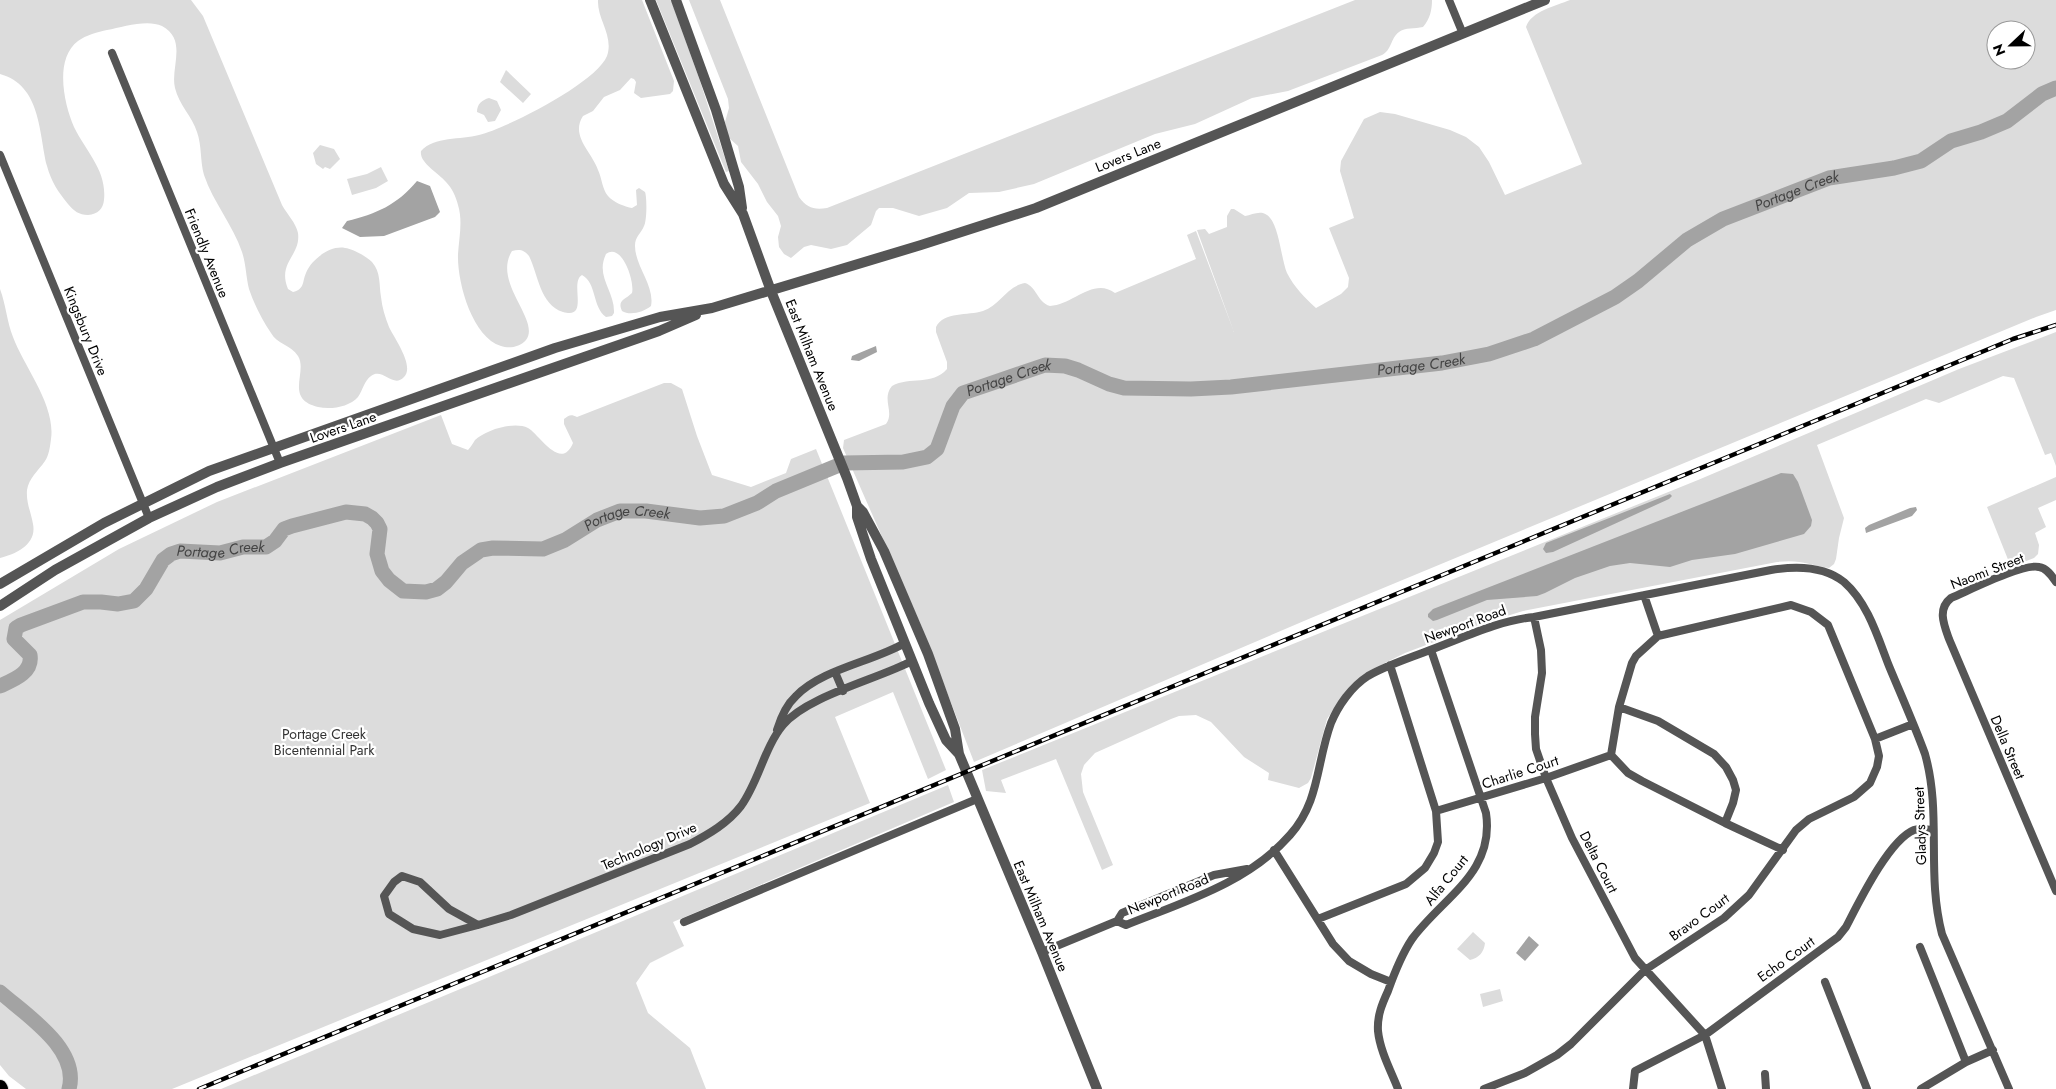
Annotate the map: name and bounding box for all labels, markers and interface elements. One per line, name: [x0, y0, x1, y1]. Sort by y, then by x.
north arrow: [1986, 20, 2036, 70]
text: N: [1988, 41, 2010, 59]
street label: Lovers Lane: [1092, 133, 1164, 177]
water label: Portage Creek: [1751, 166, 1841, 217]
street label: Friendly Avenue: [180, 205, 234, 301]
street label: Kingsbury Drive: [59, 283, 113, 379]
street label: East Milham Avenue: [781, 296, 843, 414]
water label: Portage Creek: [1376, 348, 1468, 381]
water label: Portage Creek: [963, 354, 1052, 402]
street label: Lovers Lane: [307, 406, 379, 448]
water label: Portage Creek: [579, 500, 672, 537]
water label: Portage Creek: [176, 536, 265, 564]
street label: Naomi Street: [1947, 548, 2027, 594]
street label: Newport Road: [1421, 600, 1509, 648]
street label: Della Street: [1986, 712, 2031, 783]
park label: Portage Creek Bicentennial Park: [274, 724, 375, 760]
street label: Charlie Court: [1479, 750, 1561, 794]
street label: Gladys Street: [1909, 786, 1931, 865]
street label: Technology Drive: [598, 817, 700, 875]
street label: Delta Court: [1575, 828, 1623, 897]
street label: Alfa Court: [1419, 850, 1473, 910]
street label: East Milham Avenue: [1009, 857, 1073, 975]
street label: Newport Road: [1125, 869, 1211, 919]
street label: Bravo Court: [1665, 888, 1734, 946]
street label: Echo Court: [1753, 931, 1819, 987]

